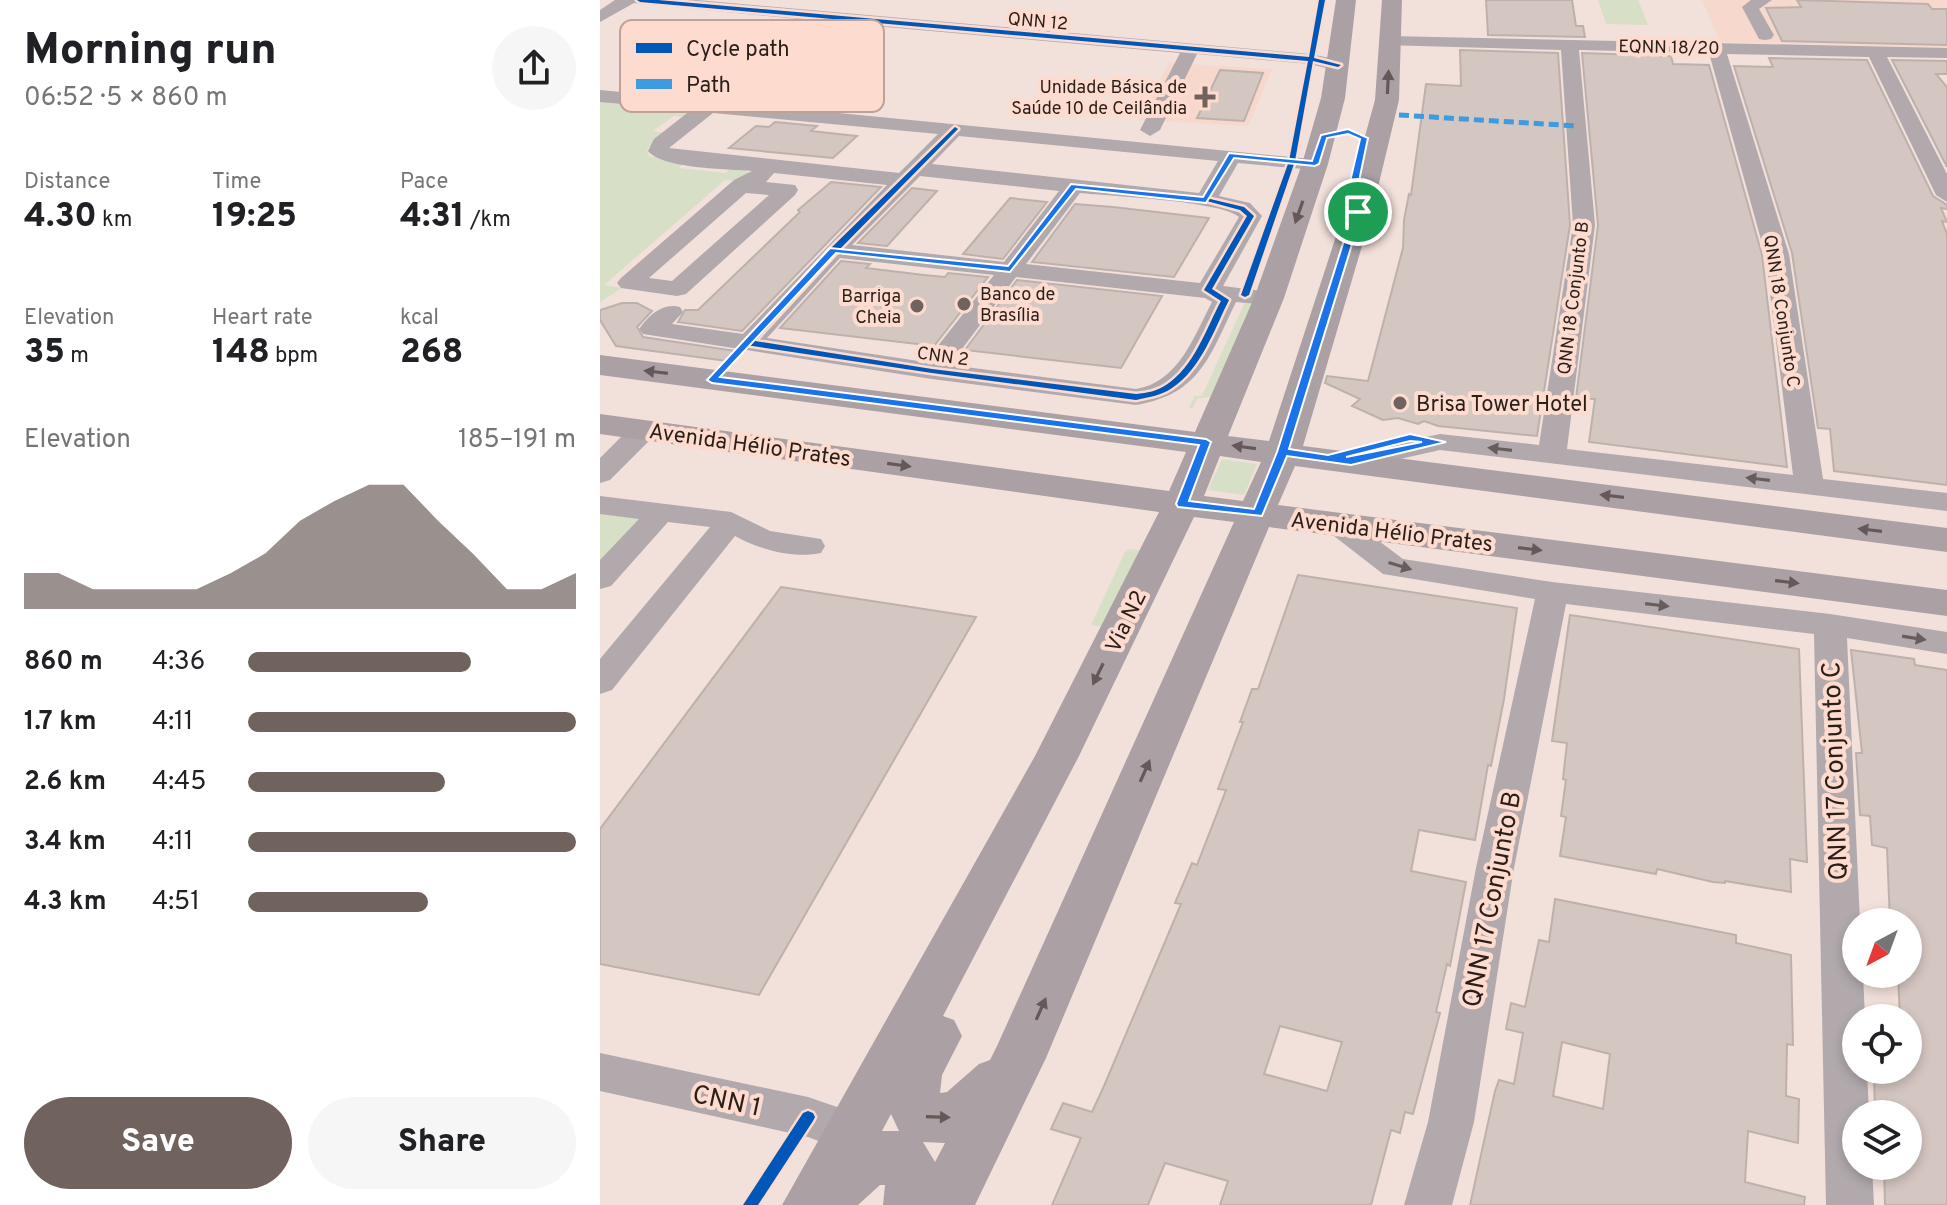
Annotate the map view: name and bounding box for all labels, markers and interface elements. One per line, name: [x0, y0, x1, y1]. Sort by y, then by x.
street label: QNN 12: [1007, 8, 1069, 37]
legend: [620, 20, 884, 112]
text: Morning run: [24, 24, 277, 80]
button: share: [492, 26, 576, 110]
street label: EQNN 18/20: [1618, 36, 1720, 61]
text: Cycle path: [686, 37, 790, 64]
one-way arrow: [1382, 69, 1395, 94]
text: Path: [686, 73, 731, 100]
place label: Unidade Básica de Saúde 10 de Ceilândia: [1011, 77, 1187, 121]
text: 06:52 · 5 × 860 m: [24, 82, 228, 115]
marker: Unidade Básica de Saúde 10 de Ceilândia: [1194, 86, 1216, 108]
text: Distance: [24, 169, 110, 196]
text: Time: [212, 169, 261, 196]
text: Pace: [400, 169, 448, 196]
pin: [1324, 178, 1392, 246]
icon: arrive: [1336, 190, 1380, 234]
text: 4.30: [24, 196, 97, 239]
text: 19:25: [212, 196, 297, 239]
text: 4:31: [400, 196, 465, 239]
one-way arrow: [1292, 200, 1304, 224]
text: km: [97, 207, 132, 234]
text: /km: [465, 207, 511, 234]
street label: QNN 18 Conjunto B: [1554, 220, 1595, 376]
street label: QNN 18 Conjunto C: [1757, 233, 1804, 389]
place label: Banco de Brasília: [980, 284, 1055, 328]
place label: Barriga Cheia: [841, 286, 901, 330]
marker: Banco de Brasília: [955, 295, 973, 313]
marker: Barriga Cheia: [908, 297, 926, 315]
text: Elevation: [24, 305, 114, 332]
text: Heart rate: [212, 305, 313, 332]
text: kcal: [400, 305, 439, 332]
text: 35: [24, 332, 65, 375]
text: 148: [212, 332, 270, 375]
text: 268: [400, 332, 463, 375]
street label: CNN 2: [915, 342, 970, 373]
text: m: [65, 343, 89, 370]
text: bpm: [270, 343, 318, 370]
one-way arrow: [643, 366, 668, 379]
place label: Brisa Tower Hotel: [1416, 392, 1588, 419]
marker: Brisa Tower Hotel: [1391, 394, 1409, 412]
street label: Avenida Hélio Prates: [647, 419, 852, 474]
text: Elevation: [24, 424, 131, 457]
text: 185–191 m: [458, 424, 576, 457]
one-way arrow: [1231, 440, 1256, 453]
one-way arrow: [1487, 442, 1512, 455]
one-way arrow: [887, 459, 912, 472]
one-way arrow: [1746, 473, 1771, 486]
one-way arrow: [1599, 490, 1624, 503]
street label: Avenida Hélio Prates: [1289, 508, 1494, 559]
one-way arrow: [1857, 523, 1882, 536]
one-way arrow: [1517, 542, 1542, 555]
one-way arrow: [1388, 560, 1412, 573]
one-way arrow: [1775, 576, 1800, 589]
street label: Via N2: [1101, 587, 1154, 658]
one-way arrow: [1644, 598, 1669, 611]
one-way arrow: [1902, 632, 1927, 645]
text: 860 m: [24, 646, 103, 679]
text: 4:36: [152, 646, 205, 679]
street label: QNN 17 Conjunto C: [1816, 661, 1857, 881]
one-way arrow: [1091, 663, 1104, 686]
text: 1.7 km: [24, 706, 97, 739]
text: 4:11: [152, 706, 193, 739]
one-way arrow: [1138, 759, 1152, 783]
text: 2.6 km: [24, 766, 106, 799]
text: 4:45: [152, 766, 206, 799]
street label: QNN 17 Conjunto B: [1456, 789, 1531, 1010]
text: 3.4 km: [24, 826, 106, 859]
text: 4:11: [152, 826, 193, 859]
text: 4.3 km: [24, 886, 106, 919]
text: 4:51: [152, 886, 200, 919]
north arrow: [1842, 908, 1922, 988]
map controls: [1842, 908, 1922, 1180]
one-way arrow: [1034, 998, 1047, 1021]
button: locate: [1842, 1004, 1922, 1084]
street label: CNN 1: [689, 1079, 764, 1126]
button: Save: [24, 1097, 292, 1189]
button: Share: [308, 1097, 576, 1189]
button: layers: [1842, 1100, 1922, 1180]
one-way arrow: [926, 1111, 952, 1124]

